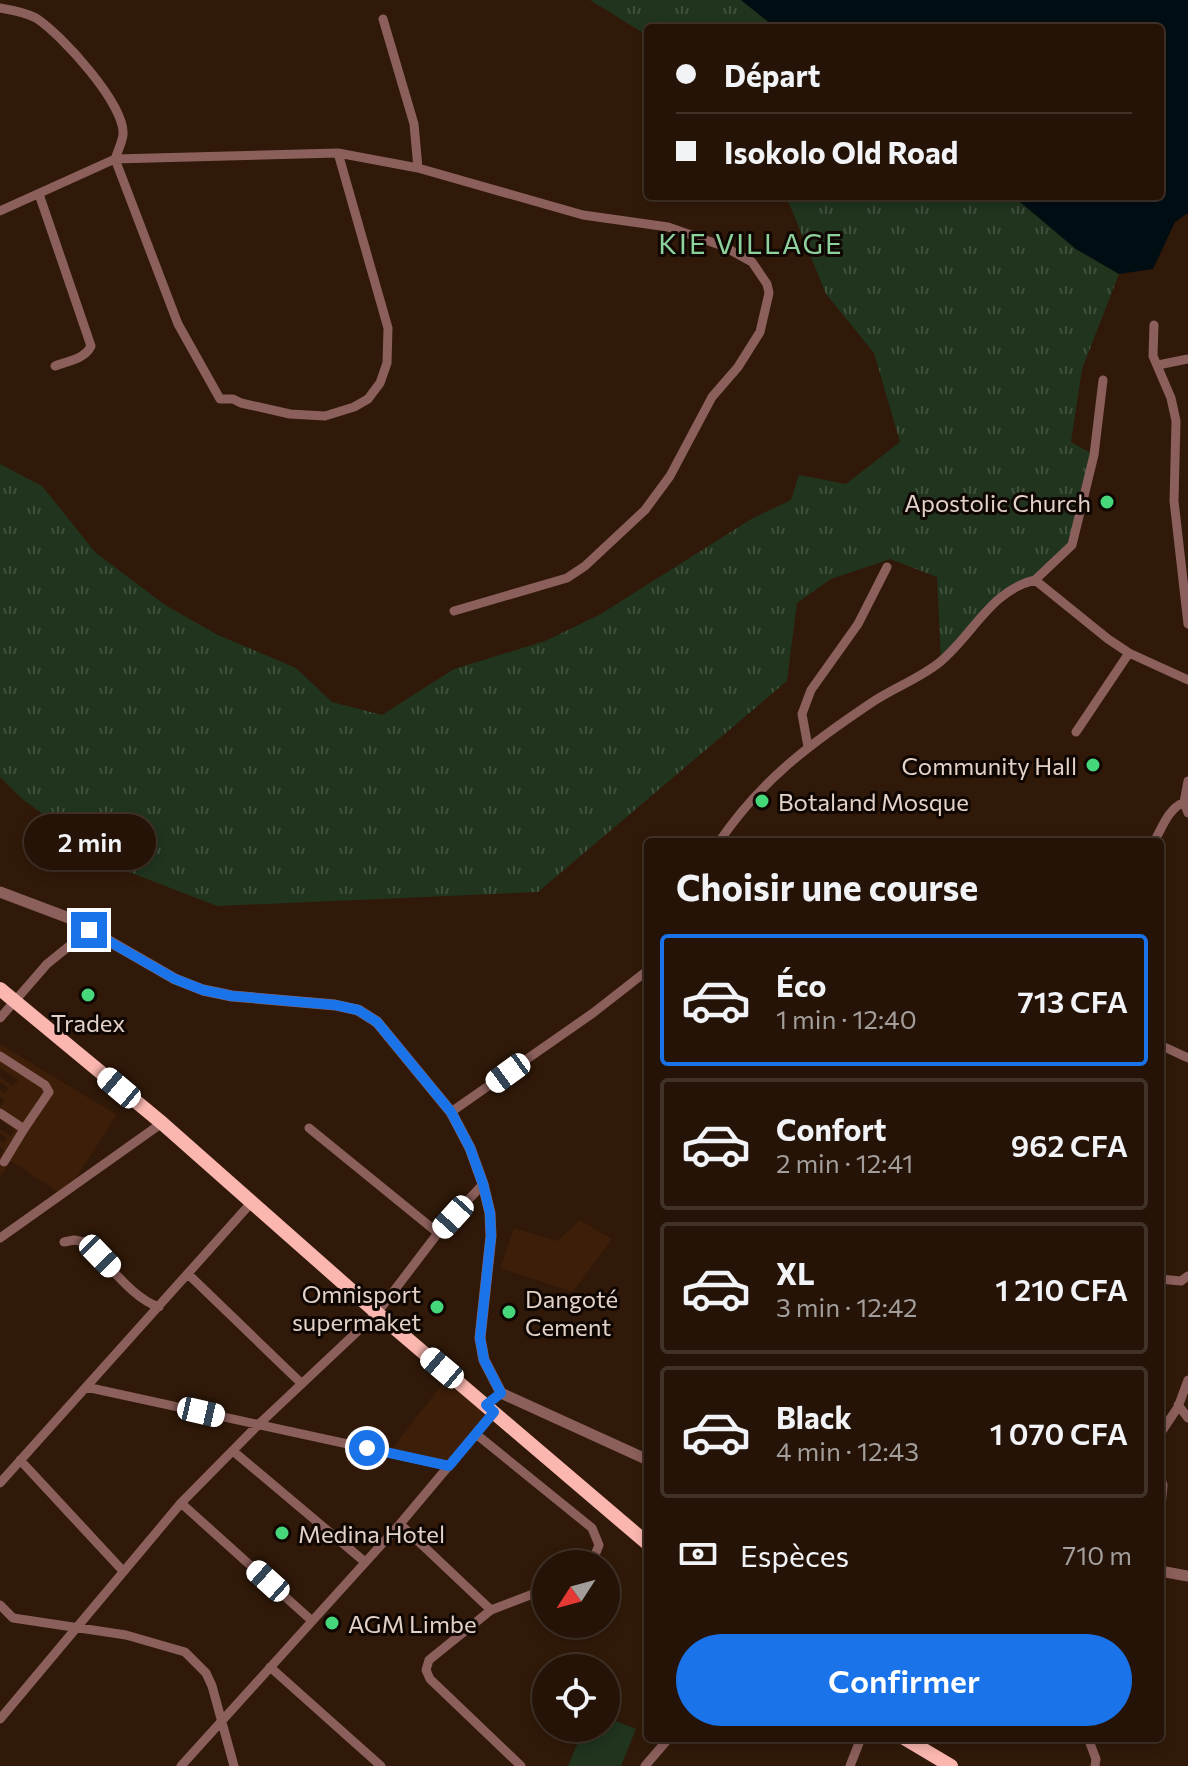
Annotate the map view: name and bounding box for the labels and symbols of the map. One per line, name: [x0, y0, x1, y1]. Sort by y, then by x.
district label: KIE VILLAGE: [658, 226, 844, 260]
place label: Apostolic Church: [904, 488, 1091, 517]
marker: Apostolic Church: [1098, 493, 1116, 511]
place label: Community Hall: [901, 751, 1077, 780]
marker: Community Hall: [1084, 756, 1102, 774]
place label: Botaland Mosque: [778, 787, 969, 816]
marker: Botaland Mosque: [753, 792, 771, 810]
callout: 2 min: [23, 814, 155, 870]
route end: [71, 912, 107, 948]
marker: Tradex: [79, 986, 97, 1004]
place label: Tradex: [51, 1008, 126, 1037]
car: [482, 1049, 534, 1097]
car: [93, 1063, 145, 1113]
car: [428, 1191, 478, 1243]
car: [75, 1230, 125, 1282]
place label: Omnisport supermaket: [292, 1279, 421, 1336]
place label: Dangoté Cement: [525, 1284, 618, 1341]
marker: Omnisport supermaket: [428, 1298, 446, 1316]
marker: Dangoté Cement: [500, 1303, 518, 1321]
car: [416, 1343, 468, 1393]
car: [175, 1395, 227, 1429]
route start: [349, 1430, 385, 1466]
place label: Medina Hotel: [298, 1519, 445, 1548]
marker: Medina Hotel: [273, 1524, 291, 1542]
north arrow: [532, 1550, 620, 1638]
car: [242, 1556, 294, 1606]
place label: AGM Limbe: [348, 1609, 477, 1638]
marker: AGM Limbe: [323, 1614, 341, 1632]

